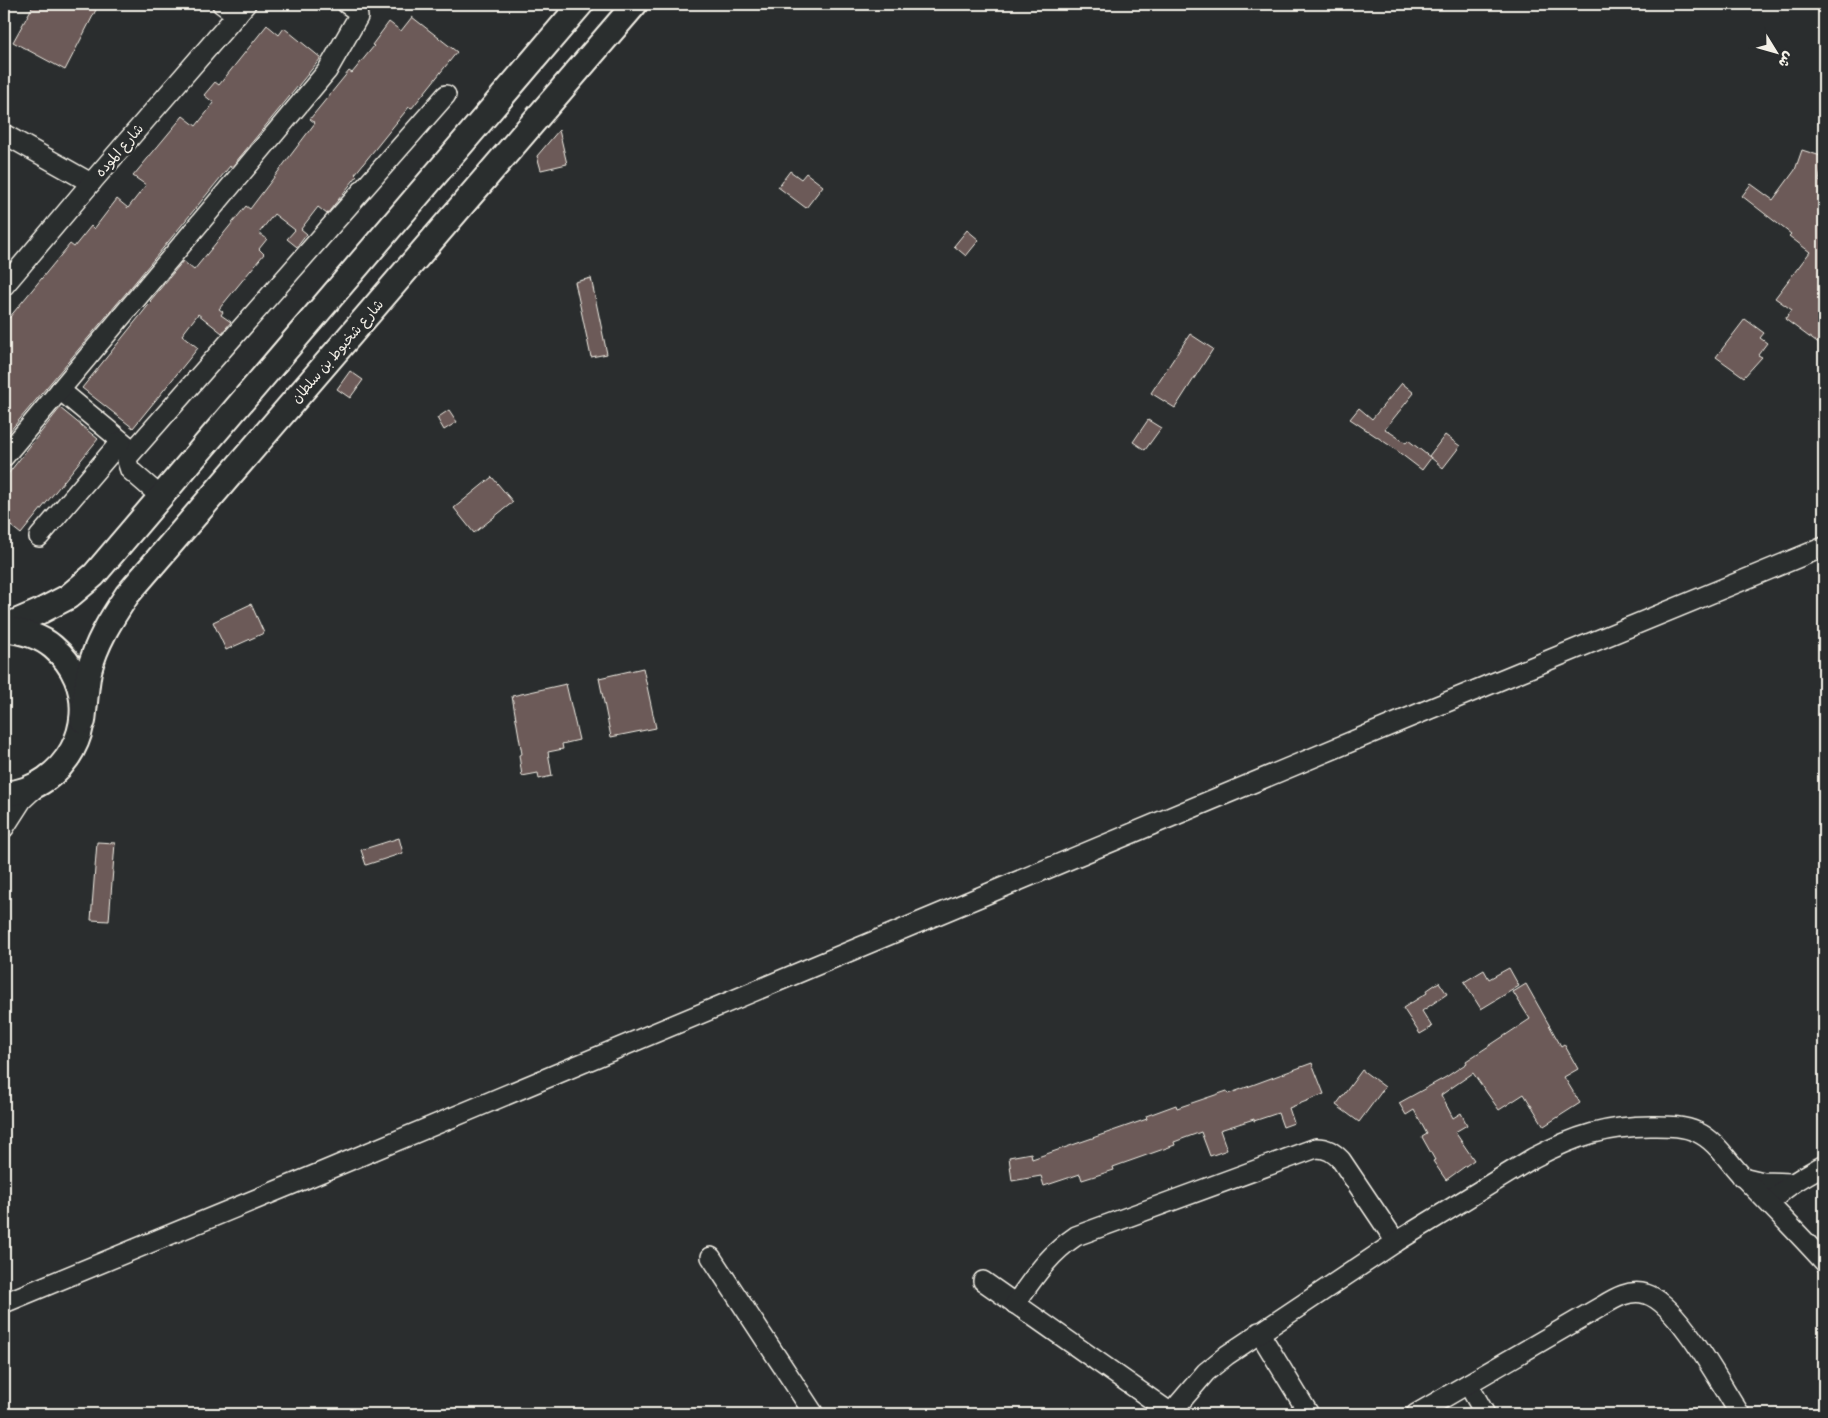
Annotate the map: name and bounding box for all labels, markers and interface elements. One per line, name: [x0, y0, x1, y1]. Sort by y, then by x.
north arrow: [1750, 28, 1800, 78]
text: ش: [1775, 48, 1797, 71]
street label: شارع الموده: [92, 120, 148, 181]
street label: شارع شخبوط بن سلطان: [288, 296, 388, 407]

